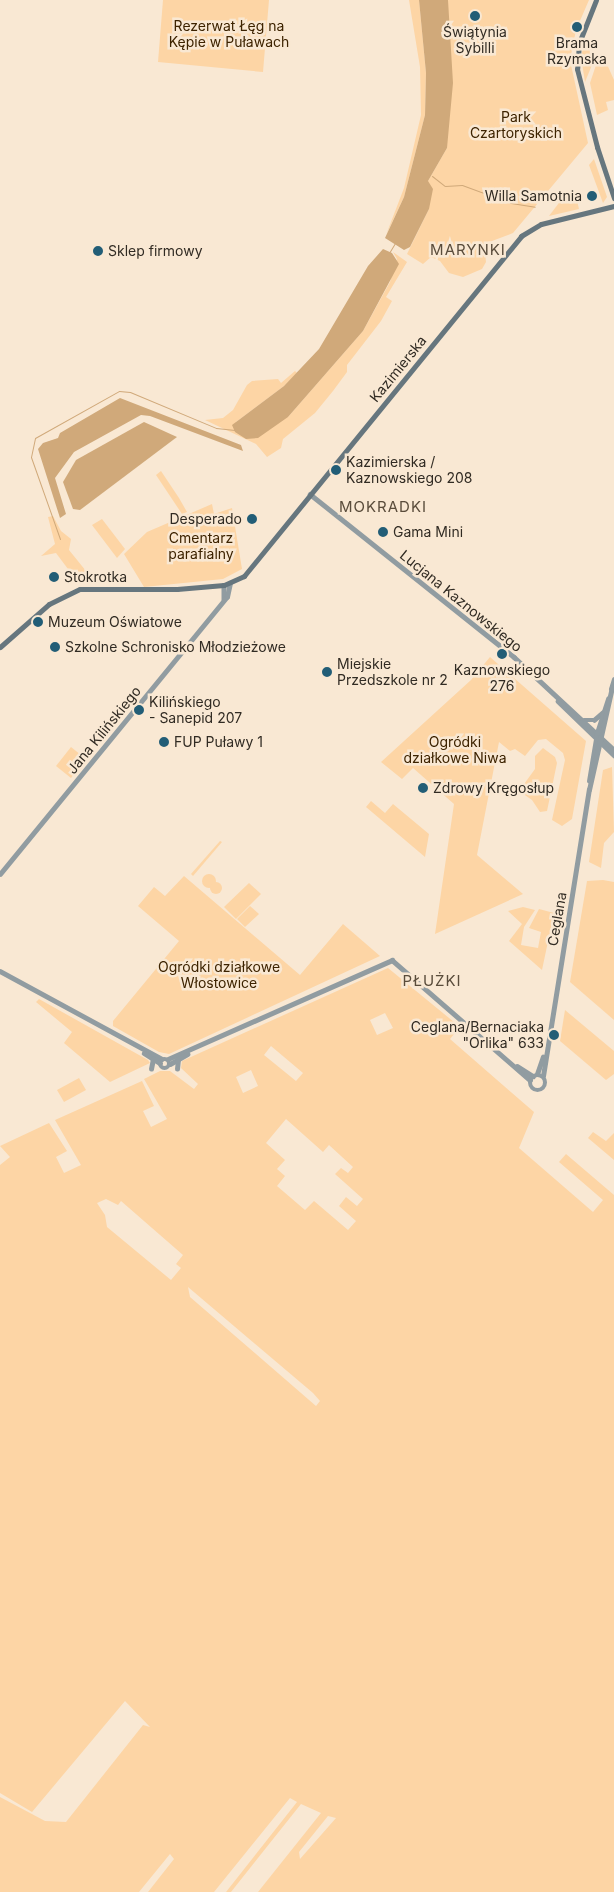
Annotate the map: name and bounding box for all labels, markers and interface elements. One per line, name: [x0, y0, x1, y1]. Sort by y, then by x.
marker: Świątynia Sybilli: [469, 10, 481, 22]
park label: Rezerwat Łęg na Kępie w Puławach: [169, 18, 289, 50]
marker: Brama Rzymska: [571, 21, 583, 33]
place label: Świątynia Sybilli: [443, 24, 507, 56]
place label: Brama Rzymska: [547, 35, 607, 68]
park label: Park Czartoryskich: [470, 109, 562, 142]
place label: Willa Samotnia: [485, 188, 582, 204]
marker: Willa Samotnia: [586, 190, 598, 202]
district label: MARYNKI: [429, 241, 507, 259]
place label: Sklep firmowy: [108, 243, 203, 259]
marker: Sklep firmowy: [92, 245, 104, 257]
street label: Kazimierska: [366, 332, 430, 406]
place label: Kazimierska / Kaznowskiego 208: [346, 454, 472, 487]
marker: Kazimierska / Kaznowskiego 208: [330, 464, 342, 476]
district label: MOKRADKI: [338, 498, 428, 516]
place label: Desperado: [170, 511, 242, 527]
marker: Desperado: [246, 513, 258, 525]
place label: Gama Mini: [393, 524, 463, 540]
marker: Gama Mini: [377, 526, 389, 538]
park label: Cmentarz parafialny: [168, 530, 234, 562]
street label: Lucjana Kaznowskiego: [397, 547, 525, 655]
place label: Stokrotka: [64, 569, 127, 585]
marker: Stokrotka: [48, 571, 60, 583]
place label: Muzeum Oświatowe: [48, 614, 182, 630]
marker: Muzeum Oświatowe: [32, 616, 44, 628]
place label: Szkolne Schronisko Młodzieżowe: [65, 639, 286, 655]
marker: Szkolne Schronisko Młodzieżowe: [49, 641, 61, 653]
marker: Kaznowskiego 276: [496, 648, 508, 660]
place label: Miejskie Przedszkole nr 2: [337, 656, 448, 689]
place label: Kaznowskiego 276: [454, 662, 550, 694]
marker: Miejskie Przedszkole nr 2: [321, 666, 333, 678]
street label: Jana Kilińskiego: [64, 683, 144, 777]
place label: Kilińskiego - Sanepid 207: [149, 694, 242, 726]
marker: Kilińskiego - Sanepid 207: [133, 704, 145, 716]
place label: FUP Puławy 1: [174, 734, 263, 750]
park label: Ogródki działkowe Niwa: [403, 734, 507, 766]
marker: FUP Puławy 1: [158, 736, 170, 748]
place label: Zdrowy Kręgosłup: [433, 780, 554, 796]
marker: Zdrowy Kręgosłup: [417, 782, 429, 794]
street label: Ceglana: [544, 891, 570, 947]
park label: Ogródki działkowe Włostowice: [158, 959, 280, 992]
district label: PŁUŻKI: [402, 972, 462, 990]
place label: Ceglana/Bernaciaka "Orlika" 633: [411, 1019, 544, 1052]
marker: Ceglana/Bernaciaka "Orlika" 633: [548, 1029, 560, 1041]

